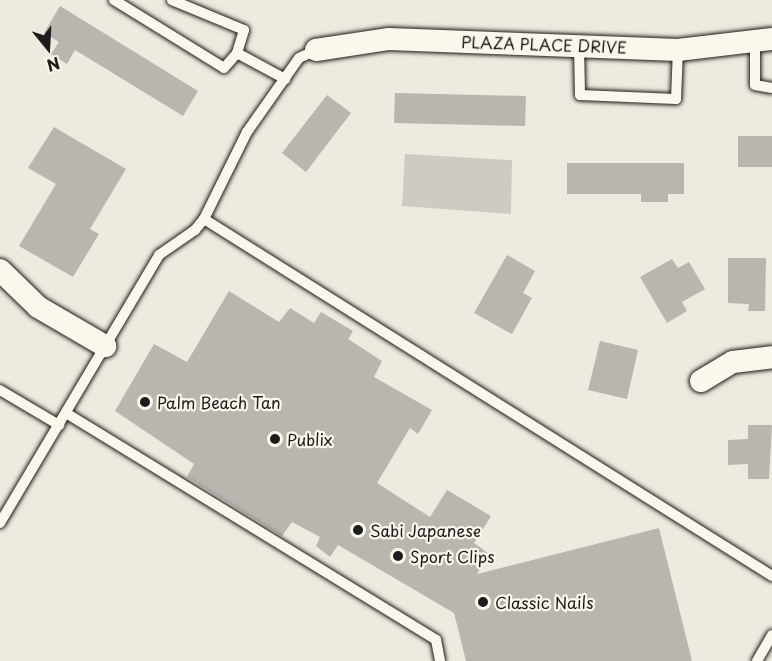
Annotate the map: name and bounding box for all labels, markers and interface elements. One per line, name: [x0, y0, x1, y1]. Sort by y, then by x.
north arrow: [18, 18, 78, 78]
street label: PLAZA PLACE DRIVE: [461, 32, 627, 56]
text: N: [44, 52, 63, 78]
place label: Palm Beach Tan: [157, 392, 281, 412]
marker: Palm Beach Tan: [138, 395, 152, 409]
place label: Publix: [287, 429, 332, 449]
marker: Publix: [268, 432, 282, 446]
place label: Sabi Japanese: [370, 520, 482, 540]
marker: Sabi Japanese: [351, 523, 365, 537]
place label: Sport Clips: [410, 546, 494, 566]
marker: Sport Clips: [391, 549, 405, 563]
place label: Classic Nails: [495, 592, 592, 612]
marker: Classic Nails: [476, 595, 490, 609]

